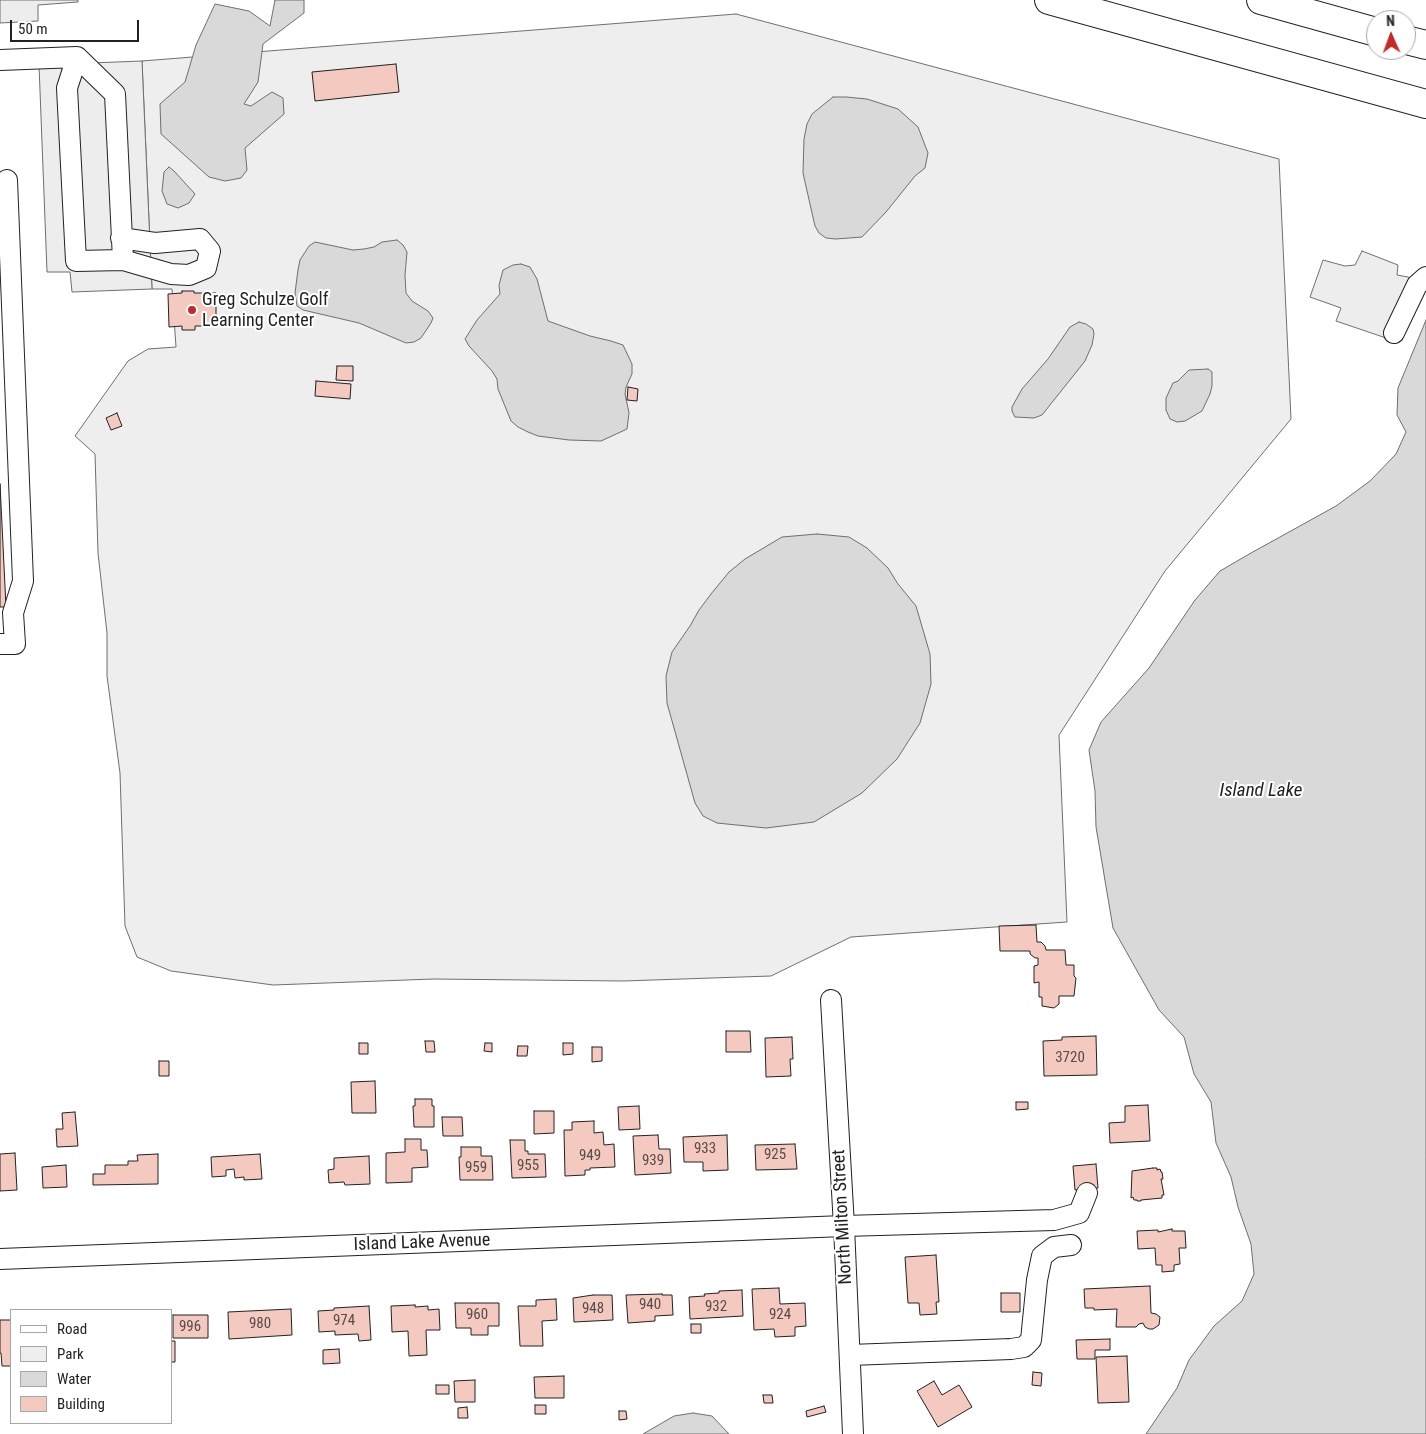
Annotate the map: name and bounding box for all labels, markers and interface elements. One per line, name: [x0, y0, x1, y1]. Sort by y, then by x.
scale bar: [12, 10, 141, 42]
north arrow: [1366, 10, 1416, 60]
text: N: [1386, 13, 1395, 29]
text: 50 m: [18, 20, 48, 38]
place label: Greg Schulze Golf Learning Center: [202, 289, 328, 332]
marker: Greg Schulze Golf Learning Center: [186, 304, 198, 316]
water label: Island Lake: [1220, 780, 1302, 802]
house number: 3720: [1055, 1049, 1085, 1067]
house number: 933: [694, 1140, 716, 1158]
house number: 925: [764, 1146, 786, 1164]
house number: 949: [579, 1147, 601, 1165]
street label: North Milton Street: [829, 1149, 857, 1285]
house number: 939: [642, 1152, 664, 1170]
house number: 955: [517, 1157, 539, 1175]
house number: 959: [465, 1159, 487, 1177]
street label: Island Lake Avenue: [353, 1230, 491, 1256]
house number: 940: [639, 1296, 661, 1314]
house number: 932: [705, 1298, 727, 1316]
house number: 948: [582, 1300, 604, 1318]
house number: 960: [466, 1306, 488, 1324]
house number: 924: [769, 1306, 791, 1324]
legend: [10, 1309, 172, 1424]
house number: 974: [333, 1312, 355, 1330]
house number: 980: [249, 1315, 271, 1333]
house number: 996: [179, 1318, 201, 1336]
text: Road: [57, 1320, 87, 1338]
text: Park: [57, 1345, 84, 1363]
text: Water: [57, 1370, 91, 1388]
text: Building: [57, 1395, 105, 1413]

